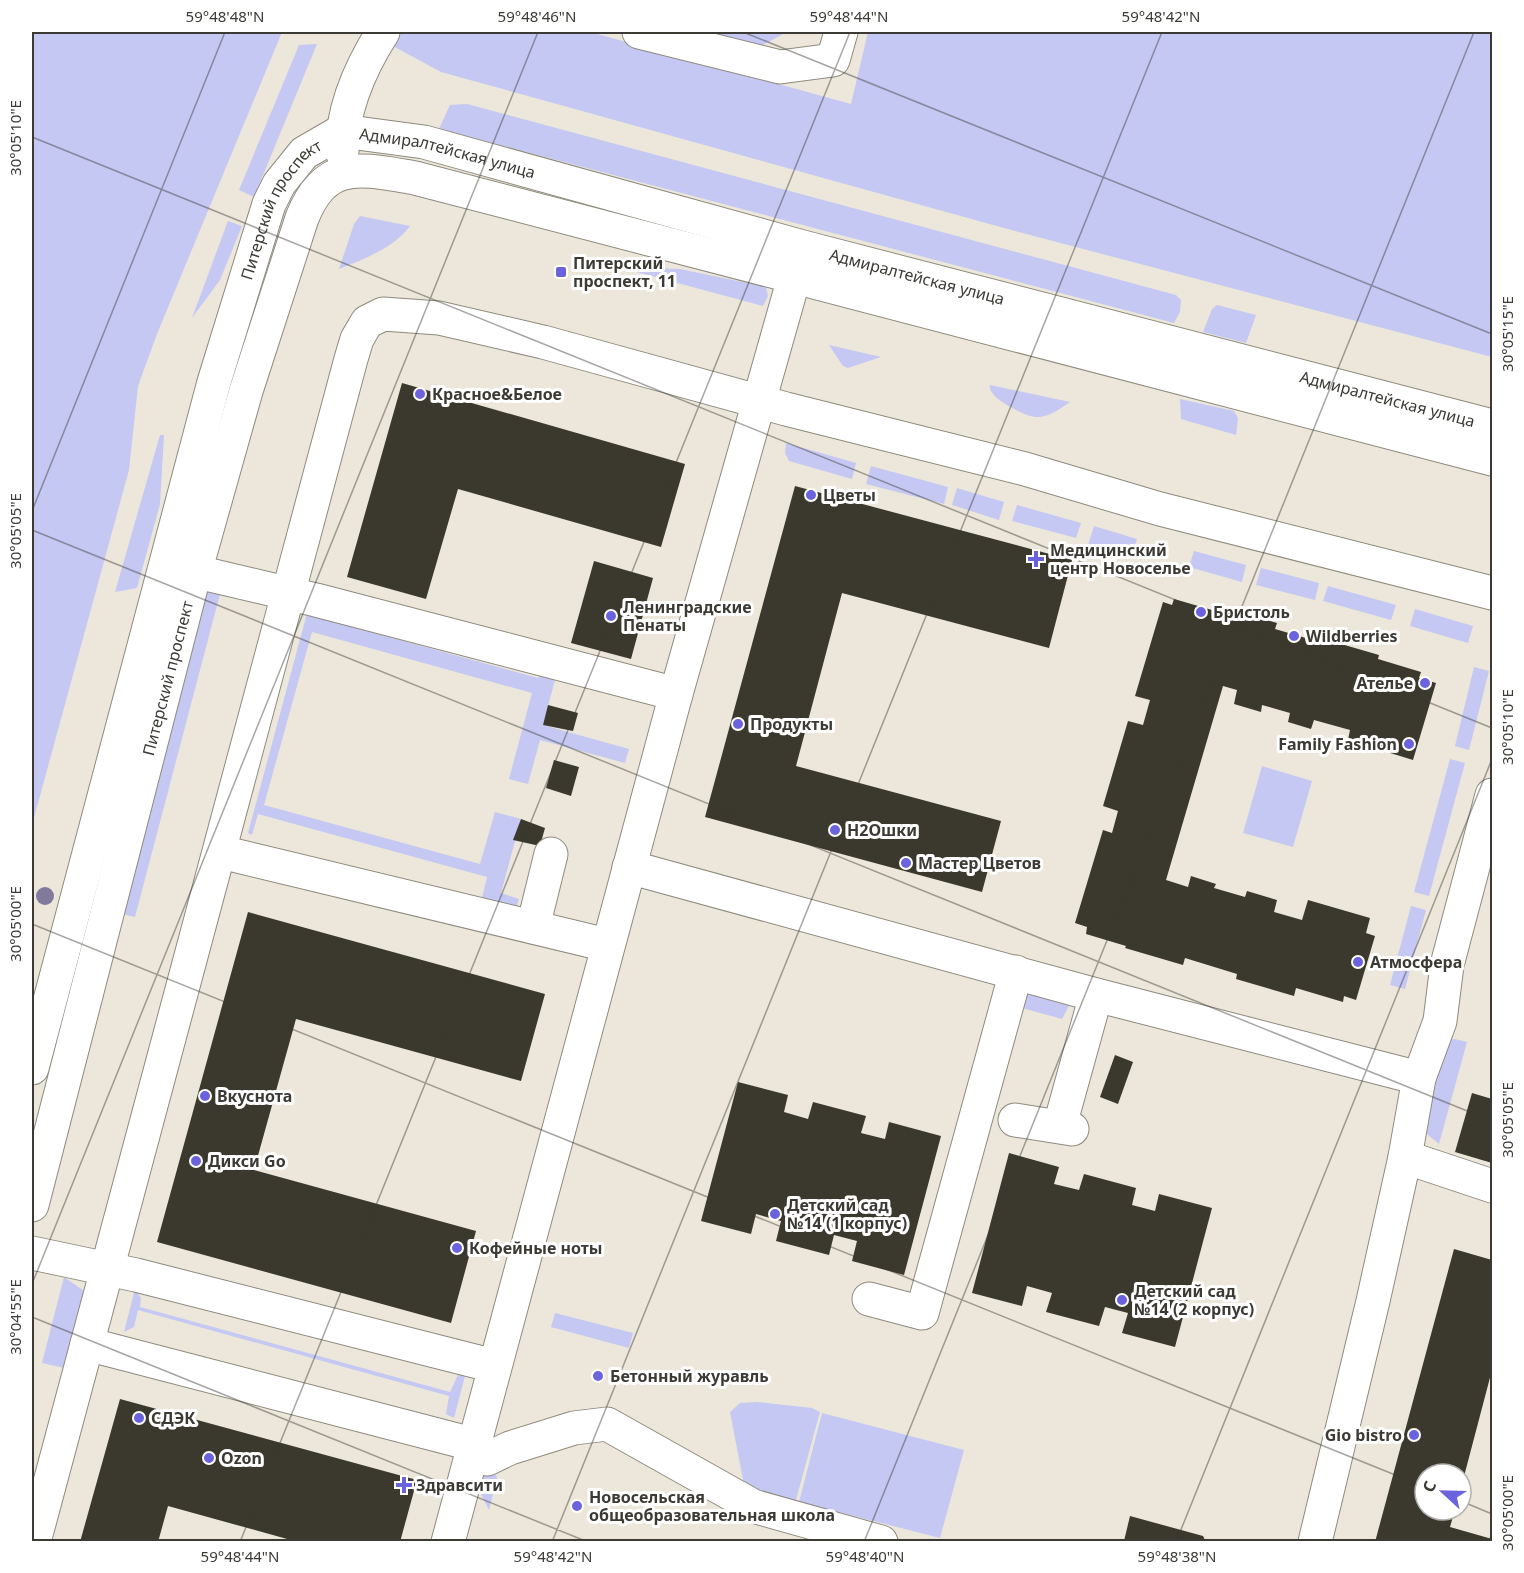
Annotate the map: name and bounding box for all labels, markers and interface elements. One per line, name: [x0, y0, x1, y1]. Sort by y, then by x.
text: 59°48'48"N: [186, 6, 264, 26]
text: 59°48'46"N: [498, 6, 576, 26]
text: 59°48'44"N: [810, 6, 888, 26]
text: 59°48'42"N: [1122, 6, 1200, 26]
text: 30°05'10"E: [5, 100, 25, 176]
street label: Адмиралтейская улица: [358, 122, 538, 183]
street label: Питерский проспект: [235, 134, 326, 282]
street label: Адмиралтейская улица: [827, 243, 1007, 310]
place label: Питерский проспект, 11: [573, 252, 676, 292]
marker: Питерский проспект, 11: [554, 265, 568, 279]
text: 30°05'15"E: [1497, 296, 1517, 372]
street label: Адмиралтейская улица: [1298, 366, 1477, 432]
place label: Красное&Белое: [432, 383, 562, 405]
marker: Красное&Белое: [413, 387, 427, 401]
place label: Цветы: [823, 484, 876, 506]
marker: Цветы: [804, 488, 818, 502]
text: 30°05'05"E: [5, 493, 25, 569]
place label: Медицинский центр Новоселье: [1050, 539, 1191, 579]
marker: Медицинский центр Новоселье: [1027, 550, 1045, 568]
place label: Ленинградские Пенаты: [623, 596, 752, 636]
street label: Питерский проспект: [137, 598, 198, 758]
place label: Бристоль: [1213, 601, 1290, 623]
marker: Бристоль: [1194, 605, 1208, 619]
marker: Ленинградские Пенаты: [604, 609, 618, 623]
place label: Wildberries: [1306, 625, 1397, 647]
marker: Wildberries: [1287, 629, 1301, 643]
place label: Ателье: [1356, 672, 1413, 694]
marker: Ателье: [1418, 676, 1432, 690]
text: 30°05'10"E: [1497, 689, 1517, 765]
place label: Продукты: [750, 713, 833, 735]
marker: Продукты: [731, 717, 745, 731]
place label: Family Fashion: [1278, 733, 1397, 755]
marker: Family Fashion: [1402, 737, 1416, 751]
place label: H2Oшки: [847, 819, 917, 841]
marker: H2Oшки: [828, 823, 842, 837]
place label: Мастер Цветов: [918, 852, 1041, 874]
marker: Мастер Цветов: [899, 856, 913, 870]
text: 30°05'00"E: [5, 886, 25, 962]
place label: Атмосфера: [1370, 951, 1462, 973]
marker: Атмосфера: [1351, 955, 1365, 969]
text: 30°05'05"E: [1497, 1082, 1517, 1158]
place label: Вкуснота: [217, 1085, 292, 1107]
marker: Вкуснота: [198, 1089, 212, 1103]
place label: Дикси Go: [208, 1150, 286, 1172]
marker: Дикси Go: [189, 1154, 203, 1168]
place label: Детский сад №14 (1 корпус): [787, 1194, 907, 1234]
marker: Детский сад №14 (1 корпус): [768, 1207, 782, 1221]
place label: Кофейные ноты: [469, 1237, 602, 1259]
marker: Кофейные ноты: [450, 1241, 464, 1255]
text: 30°04'55"E: [5, 1279, 25, 1355]
place label: Детский сад №14 (2 корпус): [1134, 1280, 1254, 1320]
marker: Детский сад №14 (2 корпус): [1115, 1293, 1129, 1307]
place label: Бетонный журавль: [610, 1365, 769, 1387]
marker: Бетонный журавль: [591, 1369, 605, 1383]
place label: СДЭК: [151, 1407, 196, 1429]
marker: СДЭК: [132, 1411, 146, 1425]
place label: Gio bistro: [1325, 1424, 1402, 1446]
marker: Gio bistro: [1407, 1428, 1421, 1442]
place label: Ozon: [221, 1447, 262, 1469]
marker: Ozon: [202, 1451, 216, 1465]
north arrow: [1413, 1462, 1473, 1522]
place label: Здравсити: [416, 1474, 503, 1496]
text: 30°05'00"E: [1497, 1475, 1517, 1551]
text: С: [1417, 1477, 1441, 1495]
marker: Здравсити: [397, 1478, 411, 1492]
place label: Новосельская общеобразовательная школа: [589, 1486, 835, 1526]
marker: Новосельская общеобразовательная школа: [570, 1499, 584, 1513]
text: 59°48'44"N: [201, 1546, 279, 1566]
text: 59°48'42"N: [514, 1546, 592, 1566]
text: 59°48'40"N: [826, 1546, 904, 1566]
text: 59°48'38"N: [1138, 1546, 1216, 1566]

